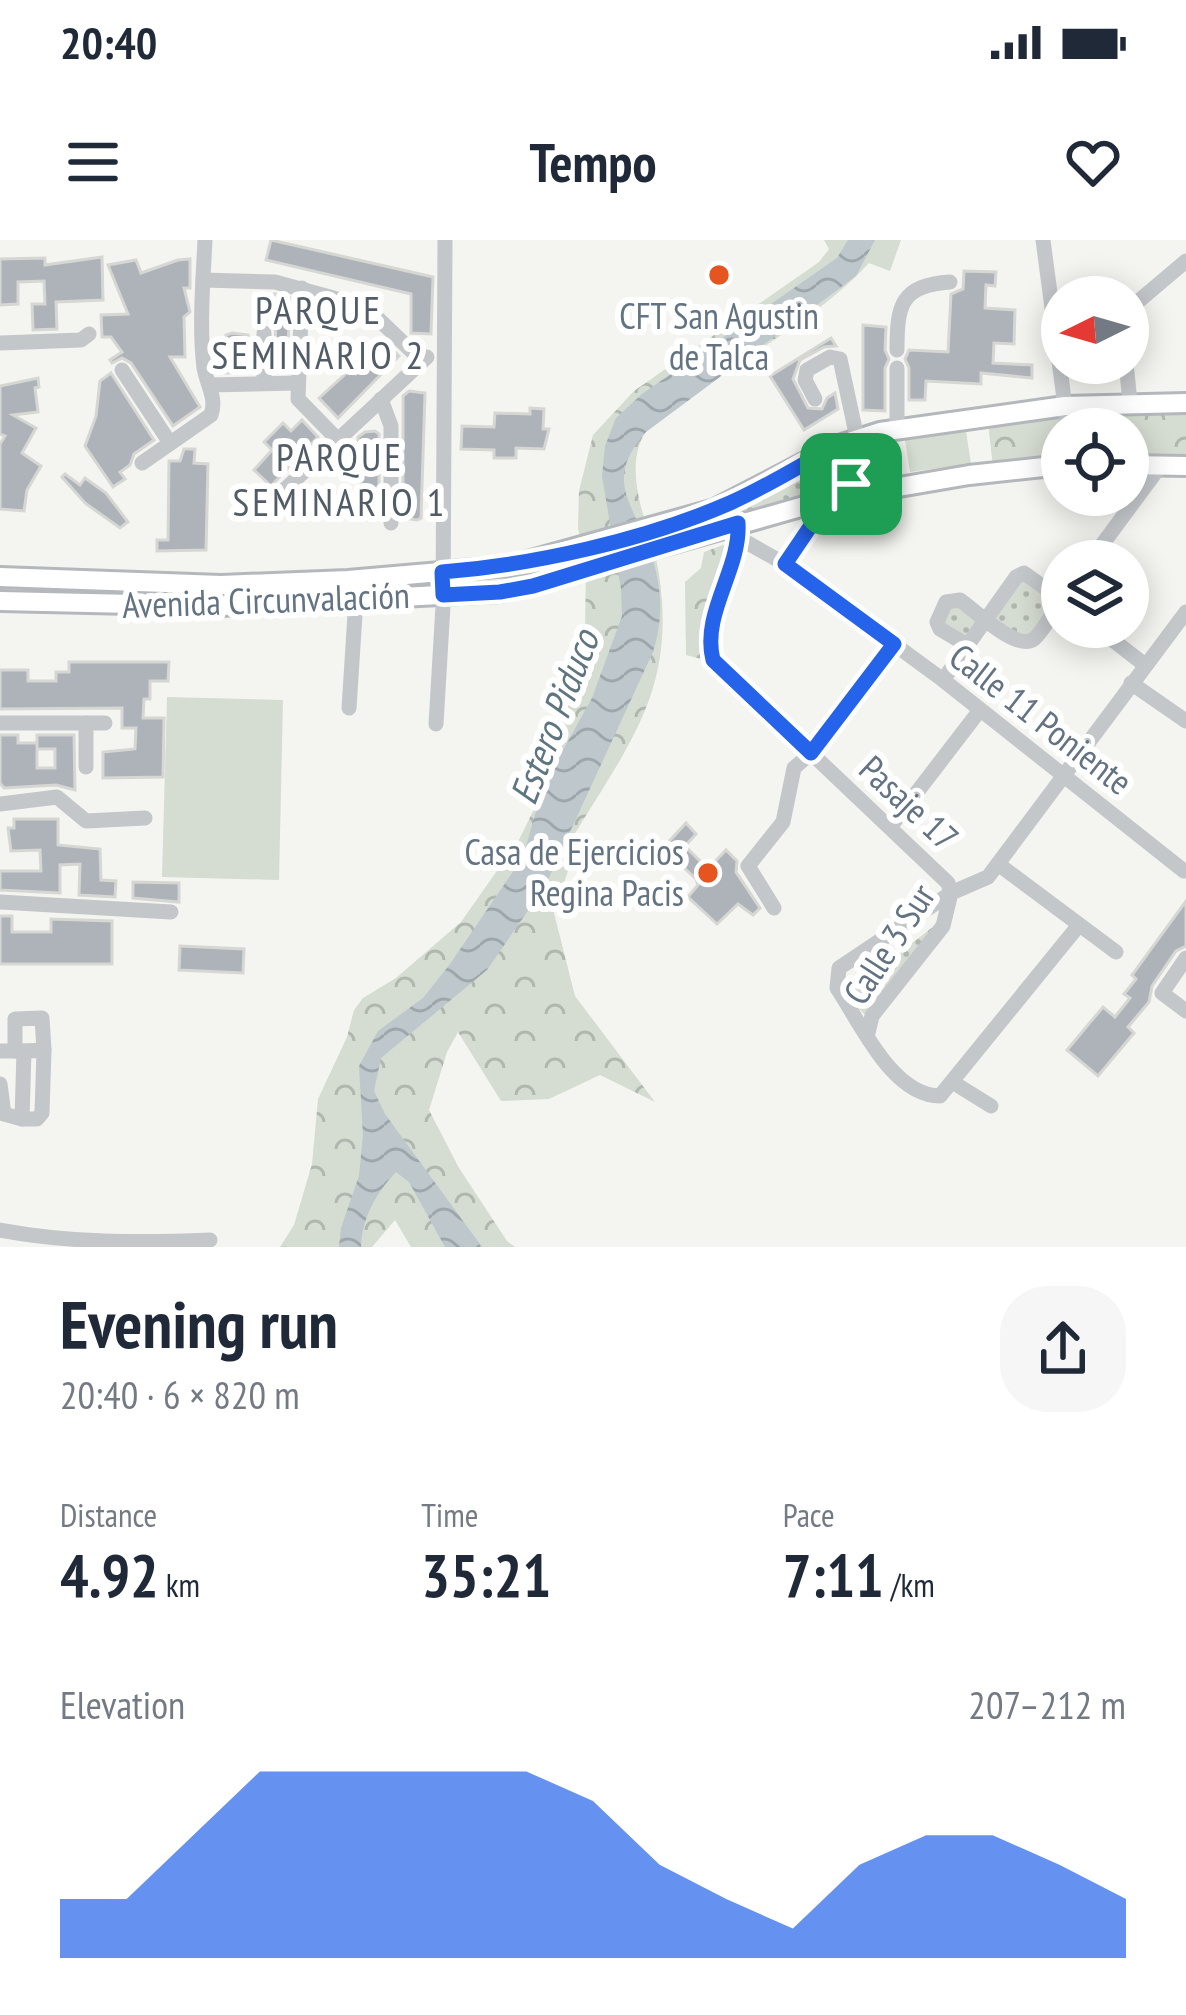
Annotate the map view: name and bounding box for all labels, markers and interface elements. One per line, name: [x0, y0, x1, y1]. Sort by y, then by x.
text: 20:40: [60, 13, 157, 71]
text: Tempo: [529, 127, 657, 197]
icon: menu: [60, 129, 126, 195]
icon: heart: [1060, 129, 1126, 195]
marker: CFT San Agustin de Talca: [706, 262, 732, 288]
north arrow: [1041, 276, 1149, 384]
map controls: [1041, 276, 1149, 648]
district label: PARQUE SEMINARIO 2: [212, 284, 426, 380]
place label: CFT San Agustin de Talca: [619, 292, 819, 380]
button: locate: [1041, 408, 1149, 516]
district label: PARQUE SEMINARIO 1: [233, 431, 447, 527]
pin: [800, 433, 902, 535]
icon: arrive: [818, 451, 884, 517]
button: layers: [1041, 540, 1149, 648]
street label: Avenida Circunvalación: [121, 571, 410, 628]
water label: Estero Piduco: [497, 620, 611, 811]
street label: Calle 11 Poniente: [940, 633, 1142, 805]
street label: Pasaje 17: [850, 745, 969, 860]
place label: Casa de Ejercicios Regina Pacis: [464, 828, 684, 916]
marker: Casa de Ejercicios Regina Pacis: [695, 860, 721, 886]
street label: Calle 3 Sur: [832, 874, 945, 1013]
text: Evening run: [60, 1281, 338, 1366]
button: share: [1000, 1286, 1126, 1412]
text: 20:40 · 6 × 820 m: [60, 1369, 300, 1420]
text: Distance: [60, 1493, 157, 1536]
text: Time: [421, 1493, 478, 1536]
text: Pace: [783, 1493, 835, 1536]
text: 4.92: [60, 1536, 159, 1614]
text: 35:21: [421, 1536, 551, 1614]
text: 7:11: [783, 1536, 884, 1614]
text: km: [159, 1563, 200, 1606]
text: /km: [884, 1563, 935, 1606]
text: Elevation: [60, 1679, 185, 1730]
text: 207–212 m: [968, 1679, 1126, 1730]

